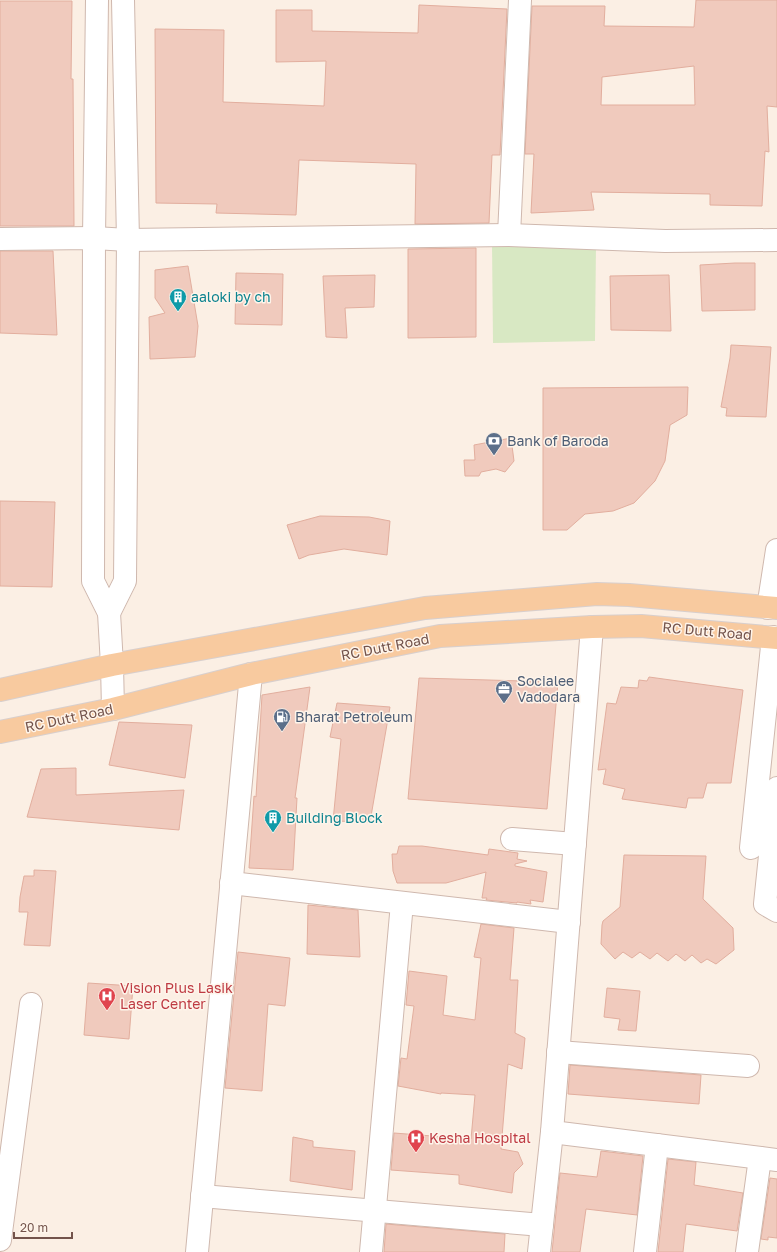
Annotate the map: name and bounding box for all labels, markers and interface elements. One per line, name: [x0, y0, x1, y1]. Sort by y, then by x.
building icon: aaloki by ch: [168, 287, 188, 312]
place label: aaloki by ch: [191, 288, 271, 305]
bank icon: Bank of Baroda: [484, 431, 504, 456]
place label: Bank of Baroda: [507, 432, 609, 449]
street label: RC Dutt Road: [662, 618, 752, 643]
street label: RC Dutt Road: [339, 630, 431, 663]
place label: Socialee Vadodara: [517, 672, 580, 705]
office icon: Socialee Vadodara: [494, 679, 514, 704]
street label: RC Dutt Road: [23, 700, 115, 735]
fuel station icon: Bharat Petroleum: [272, 707, 292, 732]
place label: Bharat Petroleum: [295, 708, 413, 725]
building icon: Building Block: [263, 808, 283, 833]
place label: Building Block: [286, 809, 383, 826]
place label: Vision Plus Lasik Laser Center: [120, 979, 233, 1012]
hospital icon: Vision Plus Lasik Laser Center: [97, 986, 117, 1011]
hospital icon: Kesha Hospital: [406, 1128, 426, 1153]
place label: Kesha Hospital: [429, 1129, 531, 1146]
scale bar: [14, 1214, 72, 1240]
text: 20 m: [20, 1220, 48, 1235]

